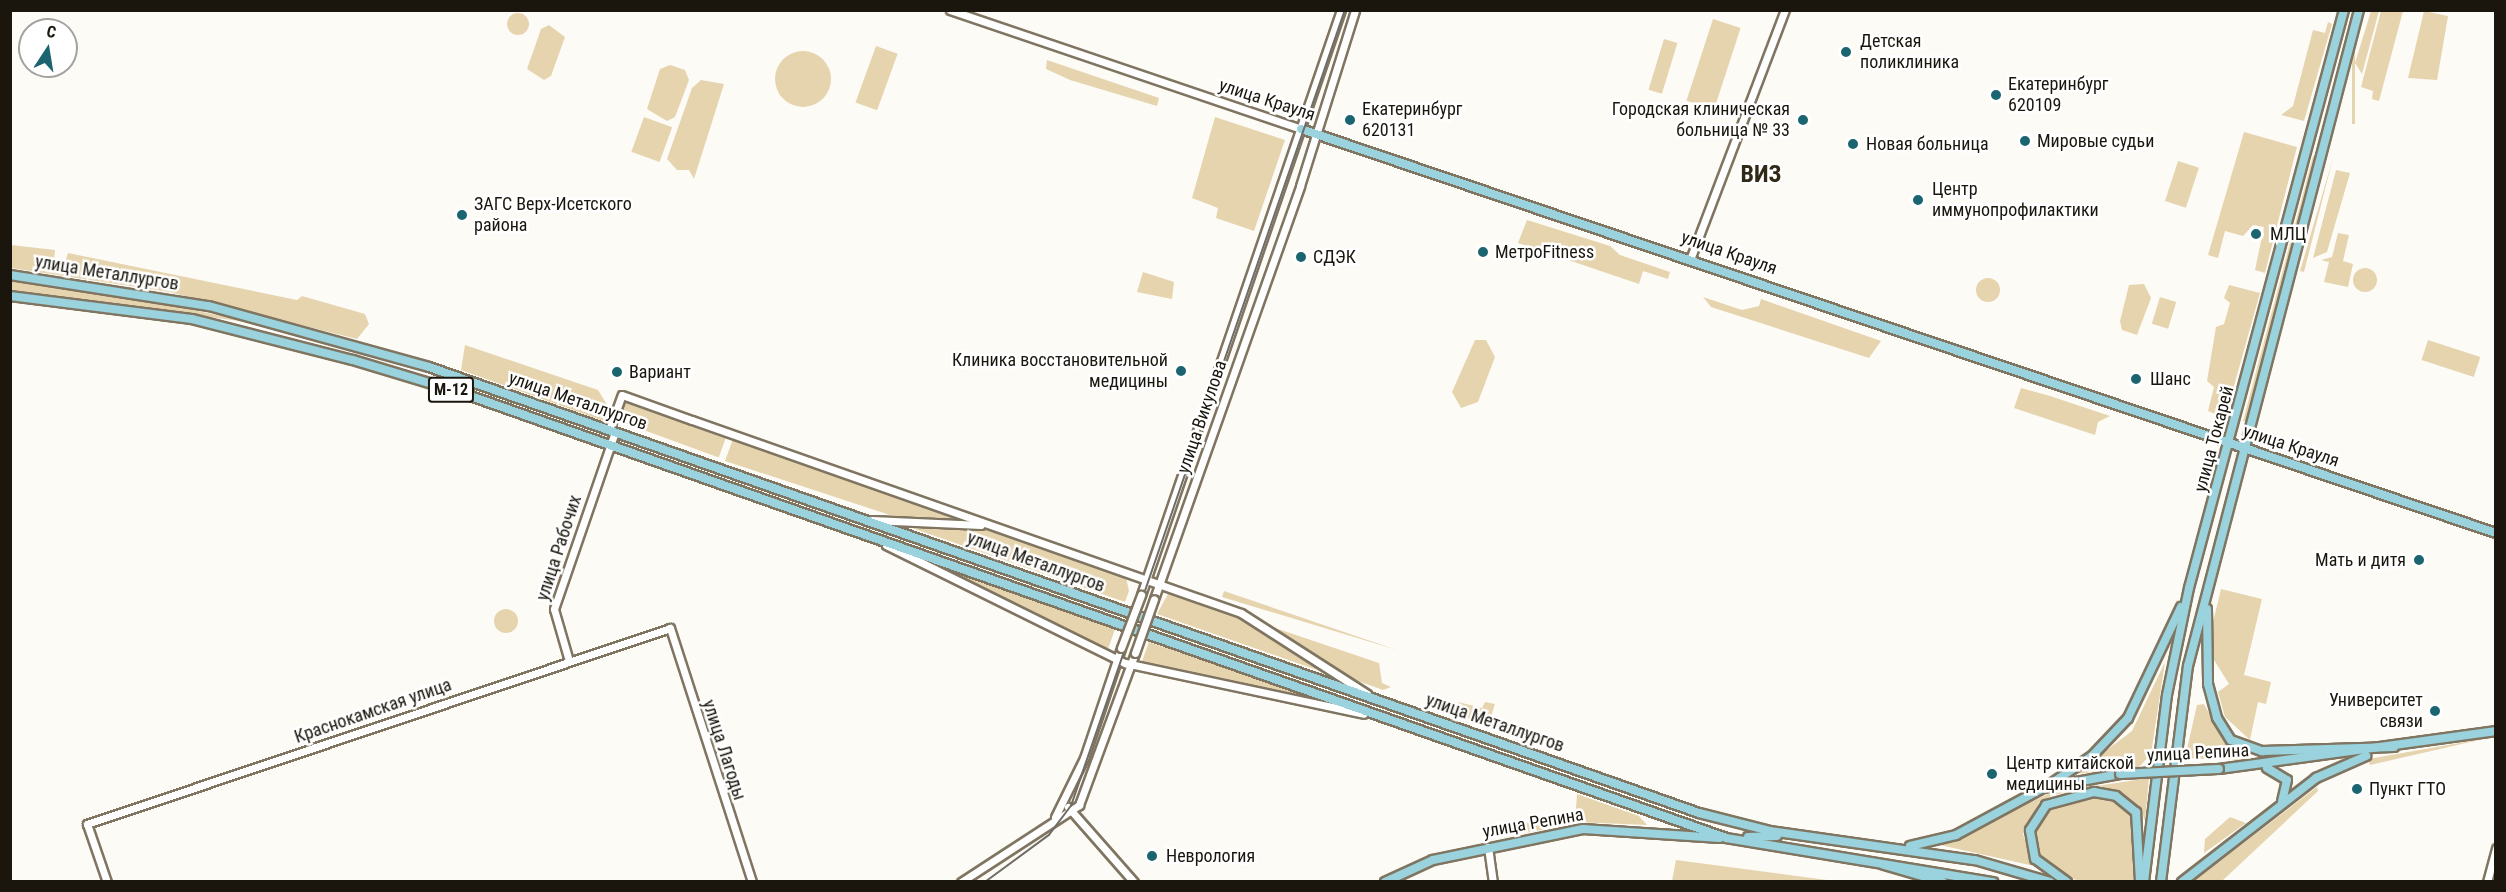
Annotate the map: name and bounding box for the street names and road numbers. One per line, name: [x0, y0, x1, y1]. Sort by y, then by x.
street label: улица Крауля: [1216, 74, 1318, 126]
street label: улица Крауля: [1678, 227, 1780, 279]
street label: улица Металлургов: [34, 251, 180, 295]
street label: улица Викулова: [1173, 358, 1231, 476]
street label: улица Металлургов: [506, 367, 650, 435]
road number: М-12: [427, 377, 475, 403]
street label: улица Токарей: [2189, 384, 2239, 494]
street label: улица Крауля: [2240, 420, 2342, 472]
street label: улица Рабочих: [532, 493, 586, 603]
street label: улица Металлургов: [964, 527, 1108, 597]
street label: Краснокамская улица: [292, 674, 454, 748]
street label: улица Металлургов: [1423, 689, 1567, 757]
street label: улица Лагоды: [698, 697, 750, 803]
street label: улица Репина: [2146, 740, 2250, 766]
street label: улица Репина: [1481, 803, 1585, 843]

